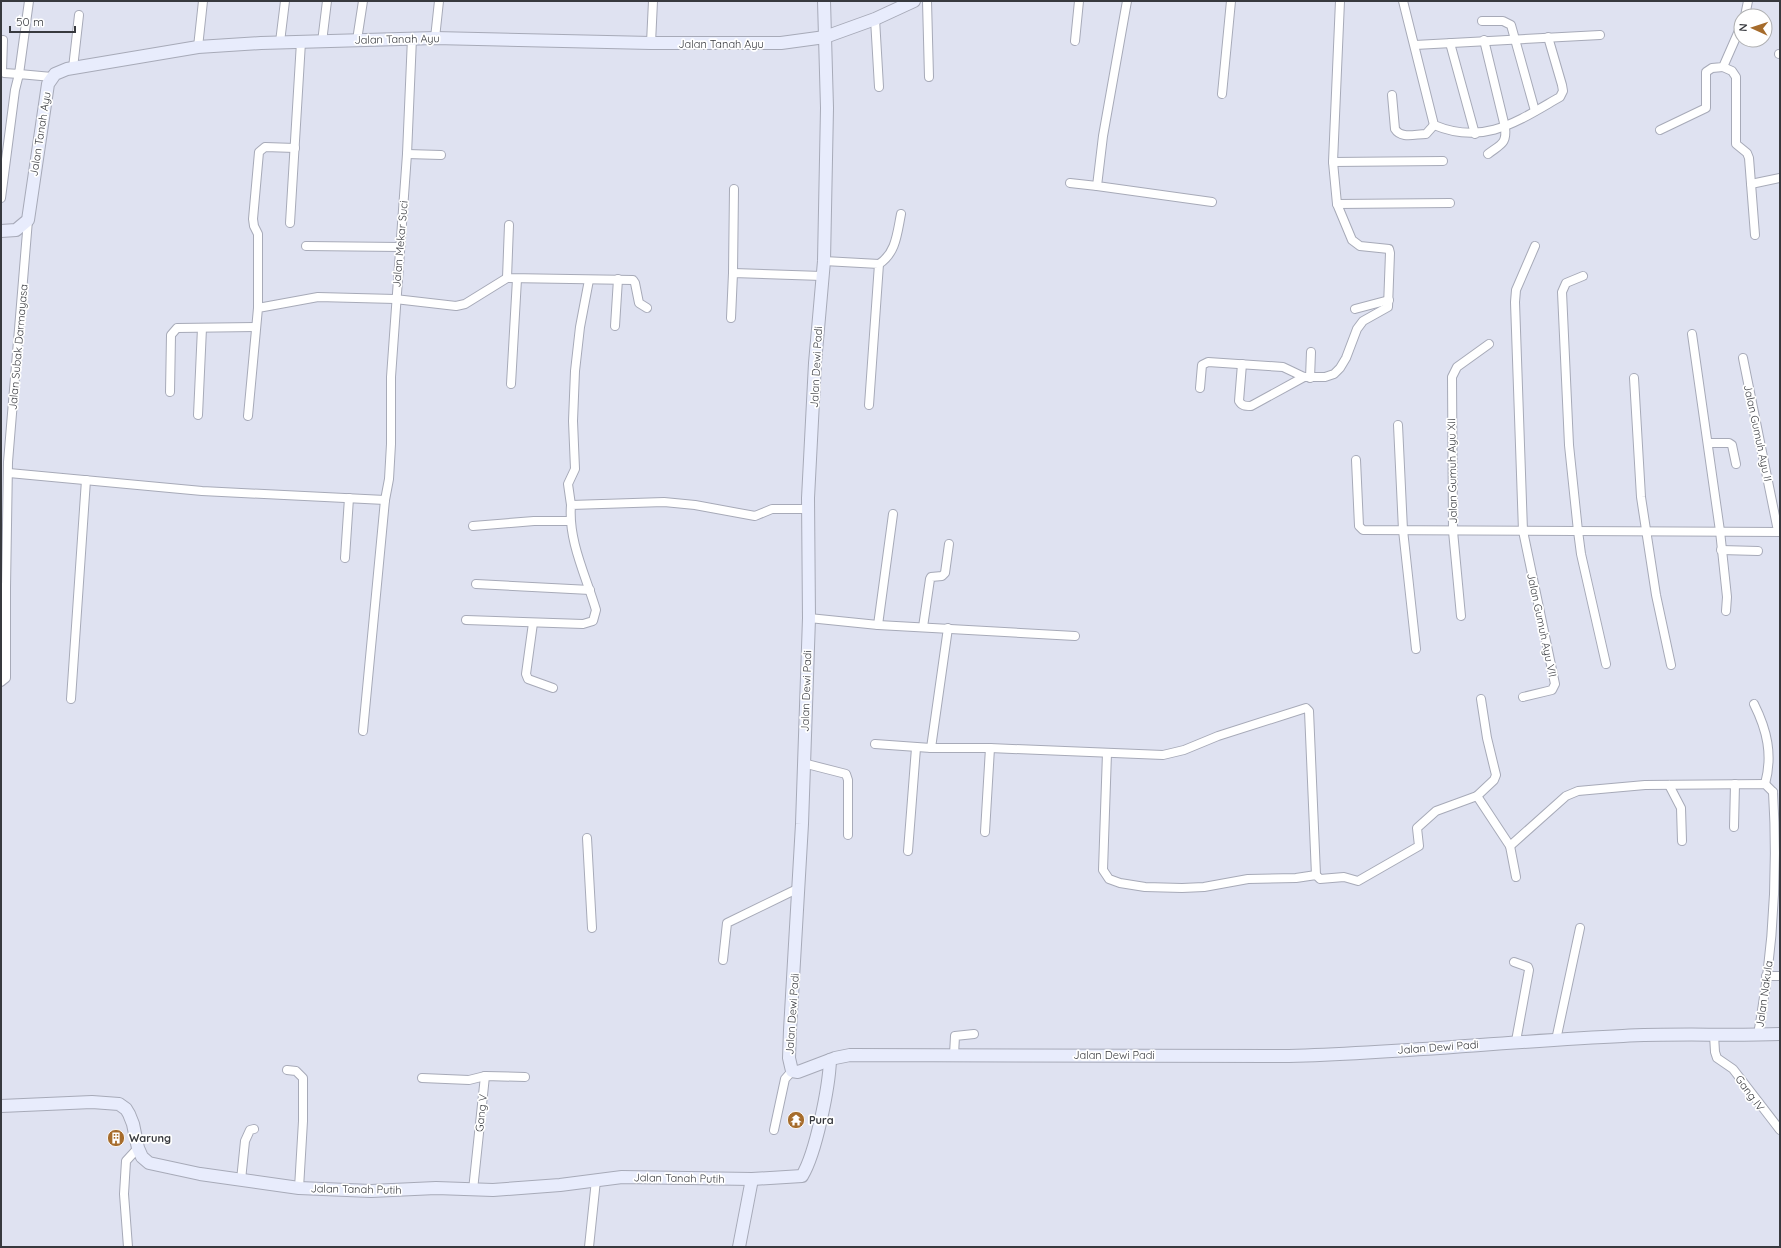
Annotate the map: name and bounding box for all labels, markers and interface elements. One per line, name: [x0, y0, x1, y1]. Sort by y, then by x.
scale bar: [10, 8, 75, 34]
north arrow: [1733, 8, 1773, 48]
text: 50 m: [16, 14, 44, 29]
text: N: [1736, 23, 1750, 32]
street label: Jalan Tanah Ayu: [354, 31, 440, 47]
street label: Jalan Tanah Ayu: [678, 37, 764, 51]
street label: Jalan Tanah Ayu: [26, 91, 54, 177]
street label: Jalan Mekar Suci: [389, 200, 411, 288]
street label: Jalan Subak Darmayasa: [6, 283, 30, 411]
street label: Jalan Dewi Padi: [807, 326, 825, 408]
street label: Jalan Gumuh Ayu II: [1741, 383, 1775, 483]
street label: Jalan Gumuh Ayu XII: [1444, 418, 1460, 524]
street label: Jalan Gumuh Ayu VII: [1524, 572, 1560, 678]
street label: Jalan Dewi Padi: [798, 650, 814, 732]
street label: Jalan Nakula: [1752, 960, 1776, 1028]
street label: Jalan Dewi Padi: [782, 973, 802, 1055]
street label: Jalan Dewi Padi: [1397, 1037, 1479, 1057]
street label: Jalan Dewi Padi: [1073, 1048, 1155, 1062]
street label: Gang IV: [1732, 1072, 1768, 1114]
street label: Gang V: [472, 1093, 490, 1133]
temple icon: Pura: [786, 1110, 806, 1130]
place label: Pura: [809, 1113, 834, 1127]
building icon: Warung: [106, 1128, 126, 1148]
place label: Warung: [129, 1131, 171, 1145]
street label: Jalan Tanah Putih: [633, 1170, 725, 1186]
street label: Jalan Tanah Putih: [310, 1181, 402, 1197]

